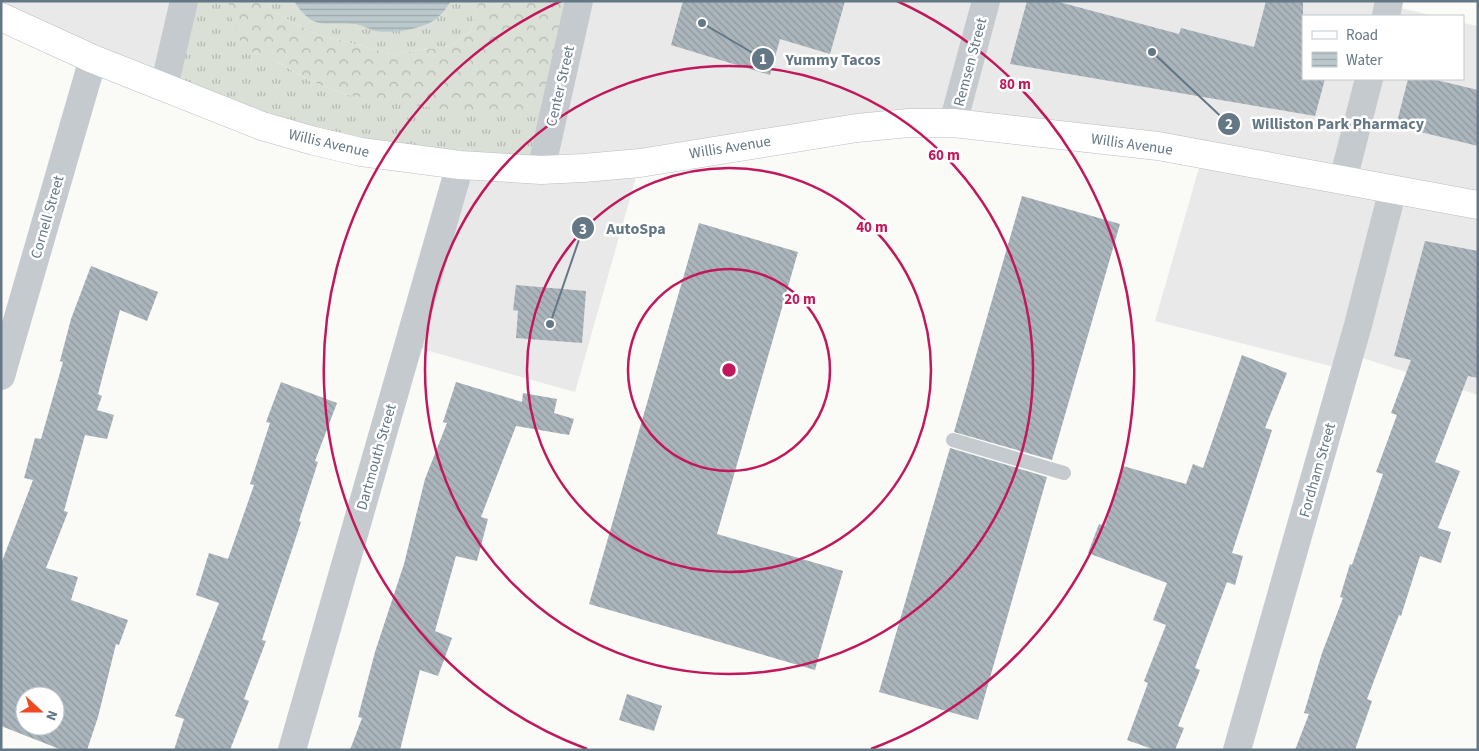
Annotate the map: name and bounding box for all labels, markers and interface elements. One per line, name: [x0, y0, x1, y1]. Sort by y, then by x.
legend: [1302, 15, 1464, 80]
street label: Remsen Street: [949, 16, 992, 109]
text: Road: [1346, 25, 1378, 46]
street label: Center Street: [541, 44, 580, 129]
callout: Yummy Tacos: [751, 44, 891, 75]
text: 1: [759, 49, 767, 70]
text: Yummy Tacos: [784, 49, 881, 71]
text: Water: [1346, 50, 1383, 71]
text: 80 m: [999, 74, 1031, 95]
callout: Williston Park Pharmacy: [1217, 108, 1434, 139]
text: Williston Park Pharmacy: [1252, 113, 1425, 135]
text: 2: [1225, 114, 1233, 135]
street label: Willis Avenue: [286, 124, 371, 163]
street label: Willis Avenue: [1090, 128, 1174, 161]
street label: Willis Avenue: [688, 131, 772, 164]
text: 60 m: [928, 145, 960, 166]
street label: Cornell Street: [26, 173, 69, 261]
callout: AutoSpa: [571, 213, 675, 244]
text: 40 m: [856, 217, 888, 238]
text: AutoSpa: [605, 218, 666, 240]
text: 3: [579, 219, 587, 240]
text: 20 m: [784, 289, 816, 310]
centre of rings: [720, 361, 738, 379]
street label: Dartmouth Street: [351, 402, 402, 513]
street label: Fordham Street: [1294, 420, 1341, 520]
north arrow: [15, 686, 65, 736]
text: N: [40, 707, 62, 723]

